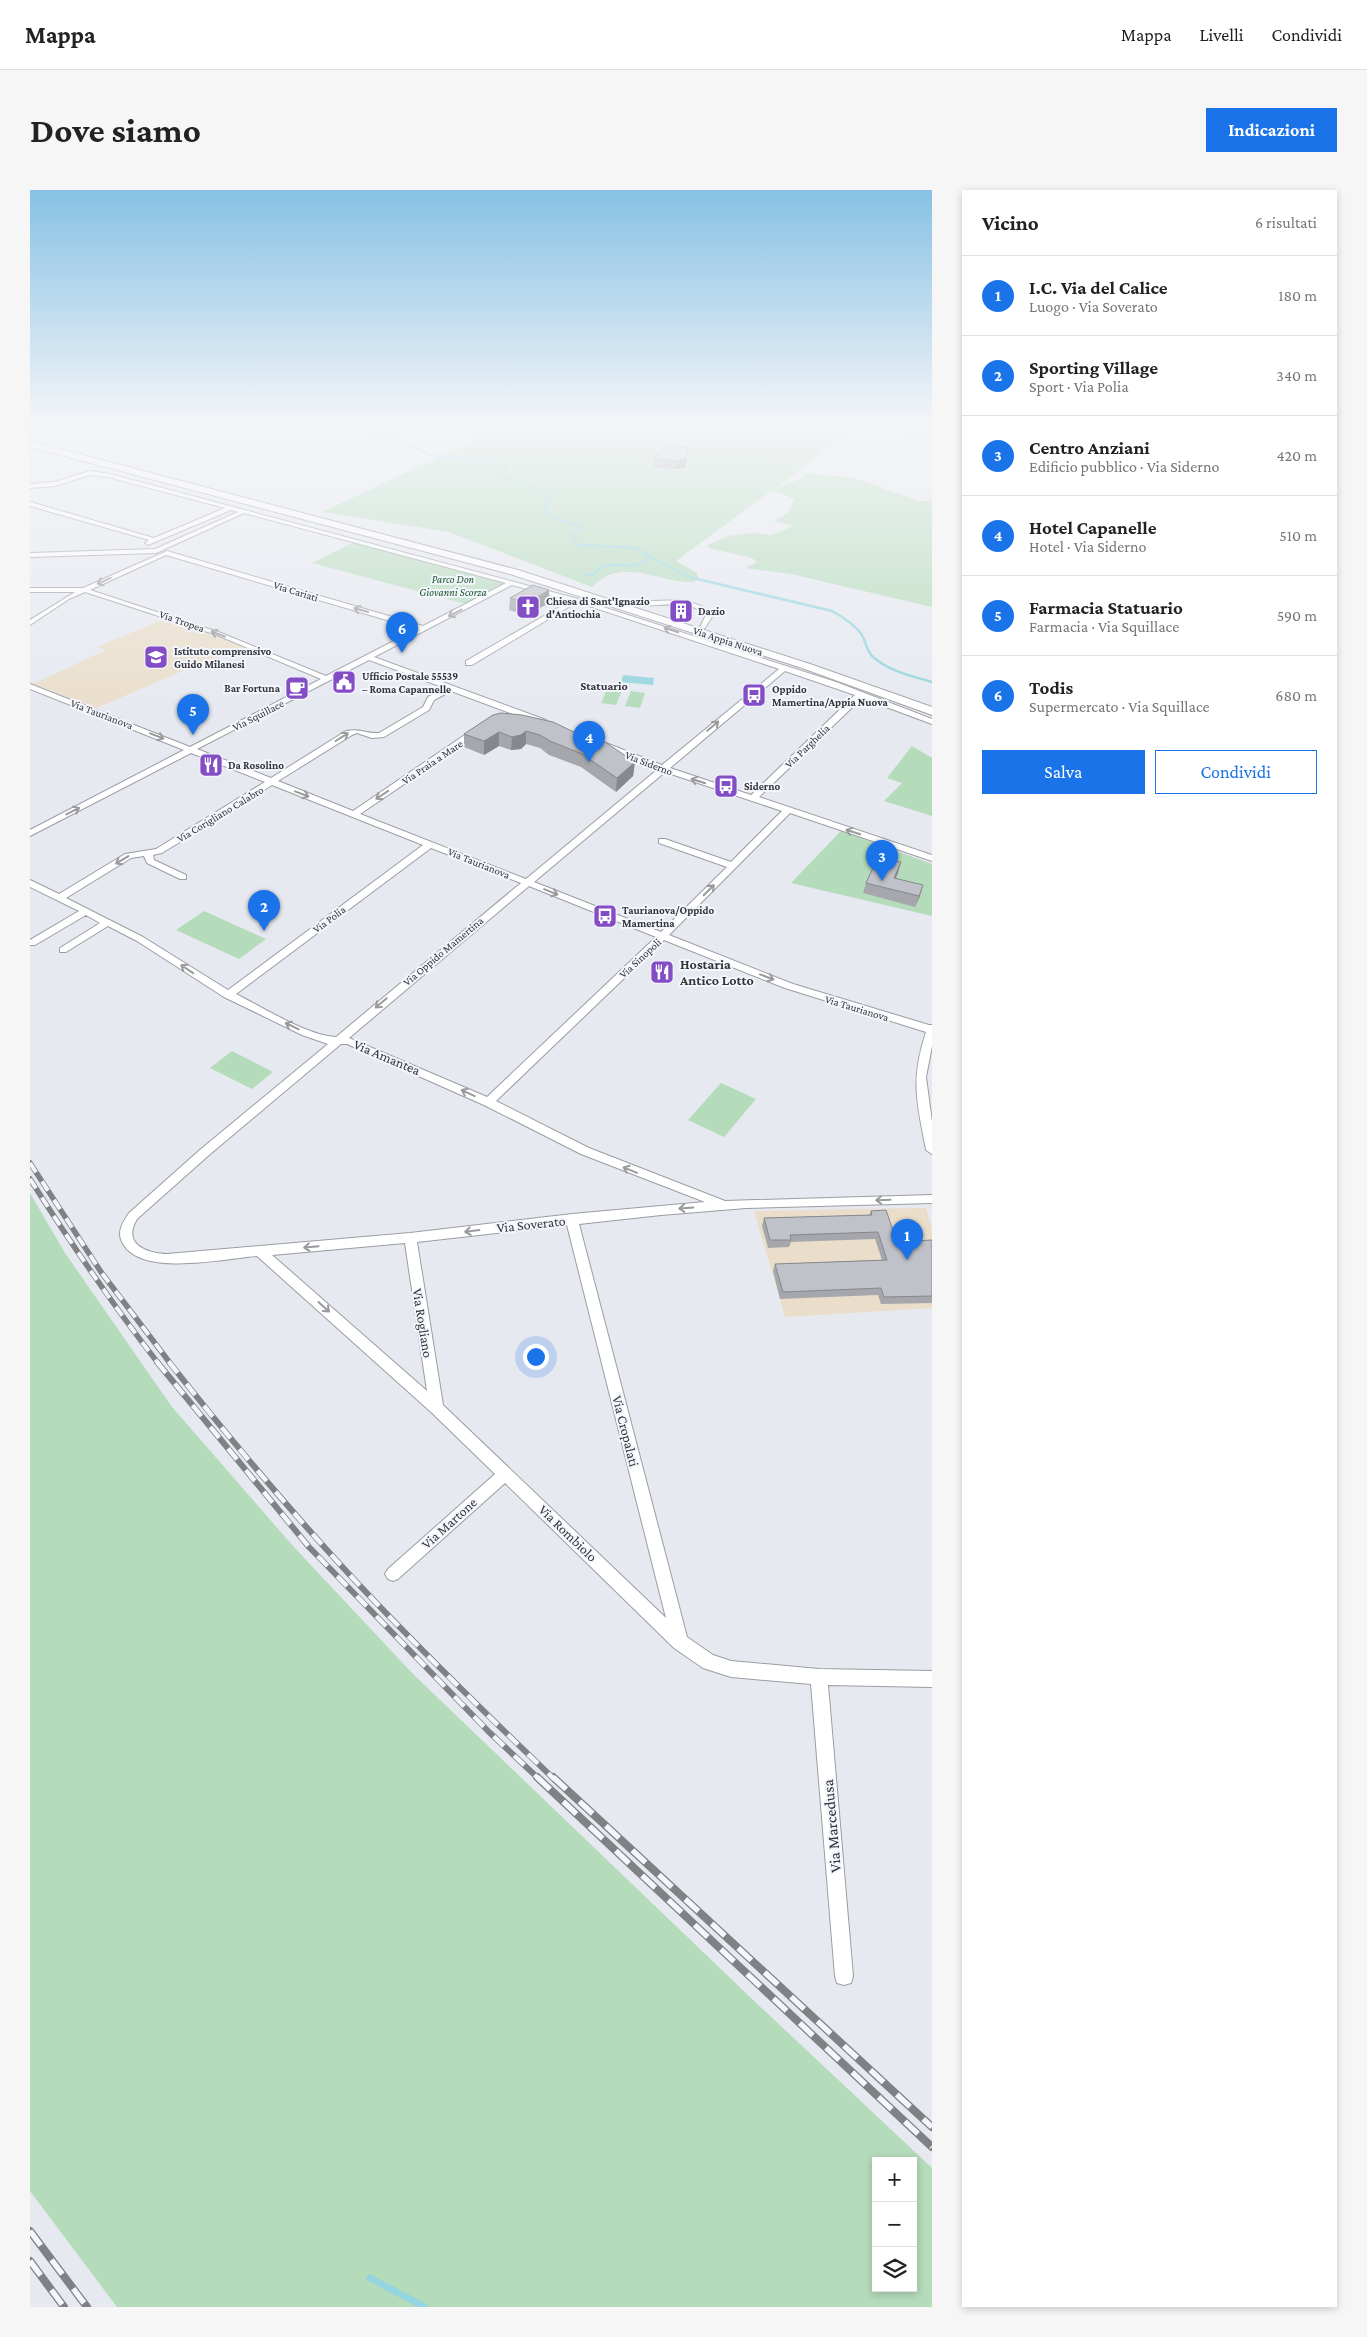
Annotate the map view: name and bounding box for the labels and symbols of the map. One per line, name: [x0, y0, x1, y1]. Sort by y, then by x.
park label: Parco Don Giovanni Scorza: [419, 573, 487, 598]
one-way arrow: [97, 577, 112, 586]
street label: Via Cariati: [272, 579, 320, 604]
church icon: Chiesa di Sant'Ignazio d'Antiochia: [515, 594, 541, 620]
place label: Chiesa di Sant'Ignazio d'Antiochia: [546, 595, 650, 620]
building icon: Dazio: [668, 598, 694, 624]
one-way arrow: [354, 605, 370, 615]
place label: Dazio: [698, 605, 725, 617]
street label: Via Tropea: [158, 608, 206, 635]
one-way arrow: [448, 609, 463, 618]
pin: 6: [386, 612, 418, 653]
street label: Via Appia Nuova: [691, 624, 764, 659]
one-way arrow: [663, 625, 679, 635]
one-way arrow: [210, 629, 226, 638]
school or university icon: Istituto comprensivo Guido Milanesi: [143, 644, 169, 670]
place label: Istituto comprensivo Guido Milanesi: [174, 645, 272, 670]
public building icon: Ufficio Postale 55539 – Roma Capannelle: [331, 669, 357, 695]
place label: Ufficio Postale 55539 – Roma Capannelle: [362, 670, 458, 695]
cafe icon: Bar Fortuna: [284, 675, 310, 701]
district label: Statuario: [580, 679, 628, 693]
place label: Bar Fortuna: [224, 682, 281, 694]
bus stop icon: Oppido Mamertina/Appia Nuova: [741, 682, 767, 708]
place label: Oppido Mamertina/Appia Nuova: [772, 683, 888, 708]
pin: 5: [177, 694, 209, 735]
street label: Via Taurianova: [69, 697, 135, 731]
street label: Via Squillace: [230, 697, 286, 734]
pin: 4: [573, 721, 605, 762]
one-way arrow: [706, 721, 719, 732]
street label: Via Parghelia: [782, 722, 832, 771]
one-way arrow: [149, 732, 164, 741]
one-way arrow: [335, 732, 349, 742]
street label: Via Praia a Mare: [399, 737, 465, 787]
street label: Via Siderno: [623, 748, 675, 778]
restaurant icon: Da Rosolino: [198, 752, 224, 778]
place label: Da Rosolino: [228, 759, 284, 771]
bus stop icon: Siderno: [713, 773, 739, 799]
one-way arrow: [691, 775, 707, 785]
place label: Siderno: [744, 780, 781, 792]
street label: Via Corigliano Calabro: [175, 783, 266, 845]
one-way arrow: [293, 790, 309, 799]
one-way arrow: [375, 790, 389, 800]
one-way arrow: [66, 806, 81, 816]
one-way arrow: [845, 826, 861, 836]
pin: 3: [866, 840, 898, 881]
street label: Via Taurianova: [446, 845, 512, 881]
one-way arrow: [115, 855, 129, 865]
one-way arrow: [703, 884, 715, 896]
one-way arrow: [543, 888, 558, 897]
pin: 2: [248, 890, 280, 931]
street label: Via Polia: [310, 903, 348, 935]
bus stop icon: Taurianova/Oppido Mamertina: [592, 903, 618, 929]
place label: Taurianova/Oppido Mamertina: [622, 904, 714, 929]
street label: Via Oppido Mamertina: [401, 914, 486, 989]
street label: Via Sinopoli: [617, 936, 664, 981]
place label: Hostaria Antico Lotto: [679, 956, 754, 988]
restaurant icon: Hostaria Antico Lotto: [649, 959, 675, 985]
one-way arrow: [180, 964, 194, 975]
one-way arrow: [759, 973, 774, 982]
street label: Via Taurianova: [824, 993, 890, 1023]
one-way arrow: [375, 997, 388, 1008]
one-way arrow: [285, 1021, 300, 1030]
street label: Via Amantea: [351, 1036, 423, 1078]
one-way arrow: [461, 1088, 476, 1097]
one-way arrow: [623, 1165, 638, 1174]
one-way arrow: [876, 1195, 892, 1205]
one-way arrow: [678, 1203, 694, 1213]
street label: Via Soverato: [496, 1212, 566, 1236]
pin: 1: [891, 1219, 923, 1260]
one-way arrow: [464, 1226, 480, 1236]
one-way arrow: [303, 1242, 319, 1252]
street label: Via Rogliano: [410, 1287, 436, 1359]
one-way arrow: [317, 1302, 330, 1313]
your location: [523, 1344, 549, 1370]
street label: Via Cropalati: [609, 1394, 643, 1469]
street label: Via Martone: [418, 1494, 480, 1552]
street label: Via Rombiolo: [536, 1501, 600, 1565]
street label: Via Marcedusa: [819, 1778, 844, 1873]

